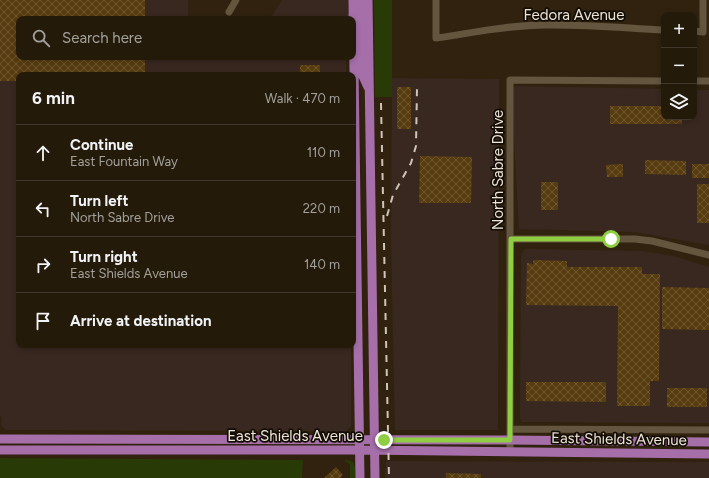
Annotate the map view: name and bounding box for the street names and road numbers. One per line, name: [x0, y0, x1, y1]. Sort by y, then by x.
street label: Fedora Avenue: [524, 6, 624, 24]
street label: North Sabre Drive: [489, 110, 507, 230]
street label: East Shields Avenue: [227, 427, 363, 445]
street label: East Shields Avenue: [551, 429, 687, 449]

